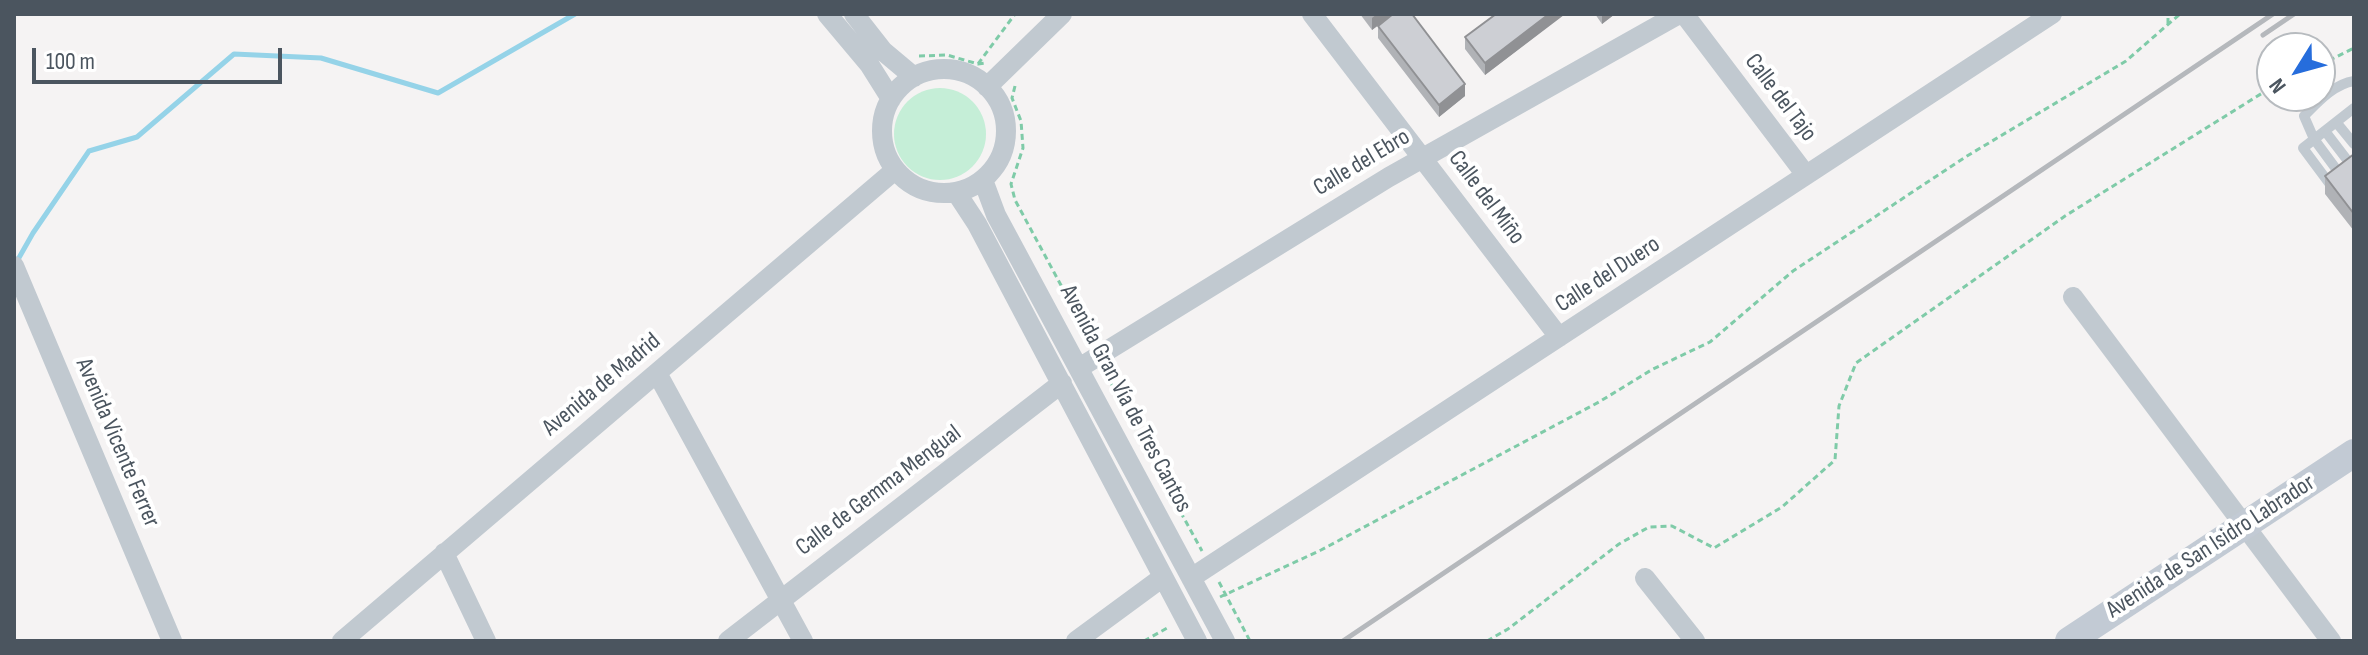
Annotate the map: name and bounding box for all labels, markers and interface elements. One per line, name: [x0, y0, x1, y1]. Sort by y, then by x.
scale bar: [36, 32, 286, 82]
north arrow: [2256, 32, 2336, 112]
text: 100 m: [46, 47, 95, 76]
street label: Calle del Tajo: [1738, 48, 1822, 148]
text: N: [2264, 73, 2292, 98]
street label: Calle del Ebro: [1309, 123, 1415, 203]
street label: Calle del Miño: [1441, 146, 1531, 250]
street label: Calle del Duero: [1550, 231, 1666, 319]
street label: Avenida Gran Vía de Tres Cantos: [1053, 280, 1197, 518]
street label: Avenida de Madrid: [537, 327, 667, 443]
street label: Avenida Vicente Ferrer: [69, 354, 165, 532]
street label: Calle de Gemma Mengual: [791, 420, 967, 562]
street label: Avenida de San Isidro Labrador: [2101, 469, 2321, 625]

